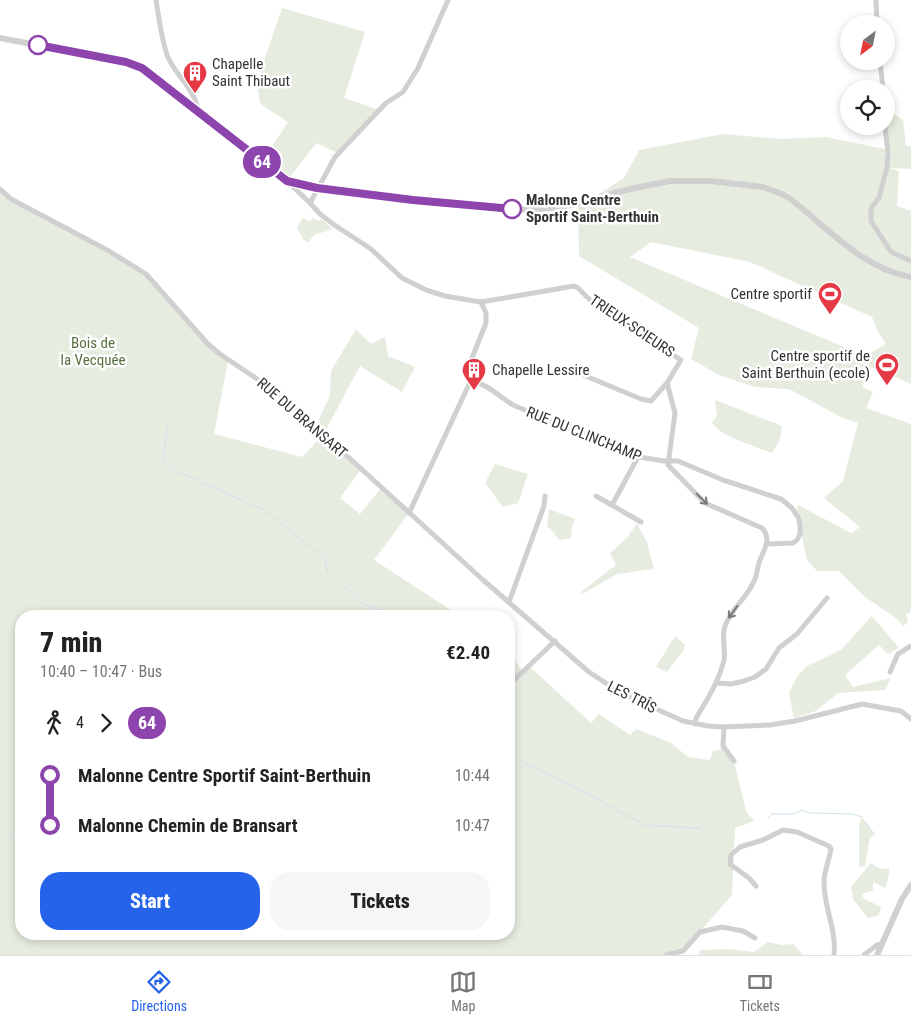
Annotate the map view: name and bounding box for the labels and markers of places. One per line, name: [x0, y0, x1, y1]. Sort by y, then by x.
unlabelled marker: [28, 35, 48, 55]
place label: Chapelle Saint Thibaut: [212, 55, 290, 90]
building icon: Chapelle Saint Thibaut: [182, 60, 208, 94]
place label: Malonne Centre Sportif Saint-Berthuin: [526, 191, 659, 226]
marker: Malonne Centre Sportif Saint-Berthuin: [502, 199, 522, 219]
sports icon: Centre sportif: [817, 281, 843, 315]
place label: Centre sportif: [731, 285, 812, 303]
place label: Centre sportif de Saint Berthuin (ecole): [742, 347, 870, 382]
sports icon: Centre sportif de Saint Berthuin (ecole): [874, 352, 900, 386]
building icon: Chapelle Lessire: [461, 357, 487, 391]
place label: Chapelle Lessire: [492, 361, 589, 379]

